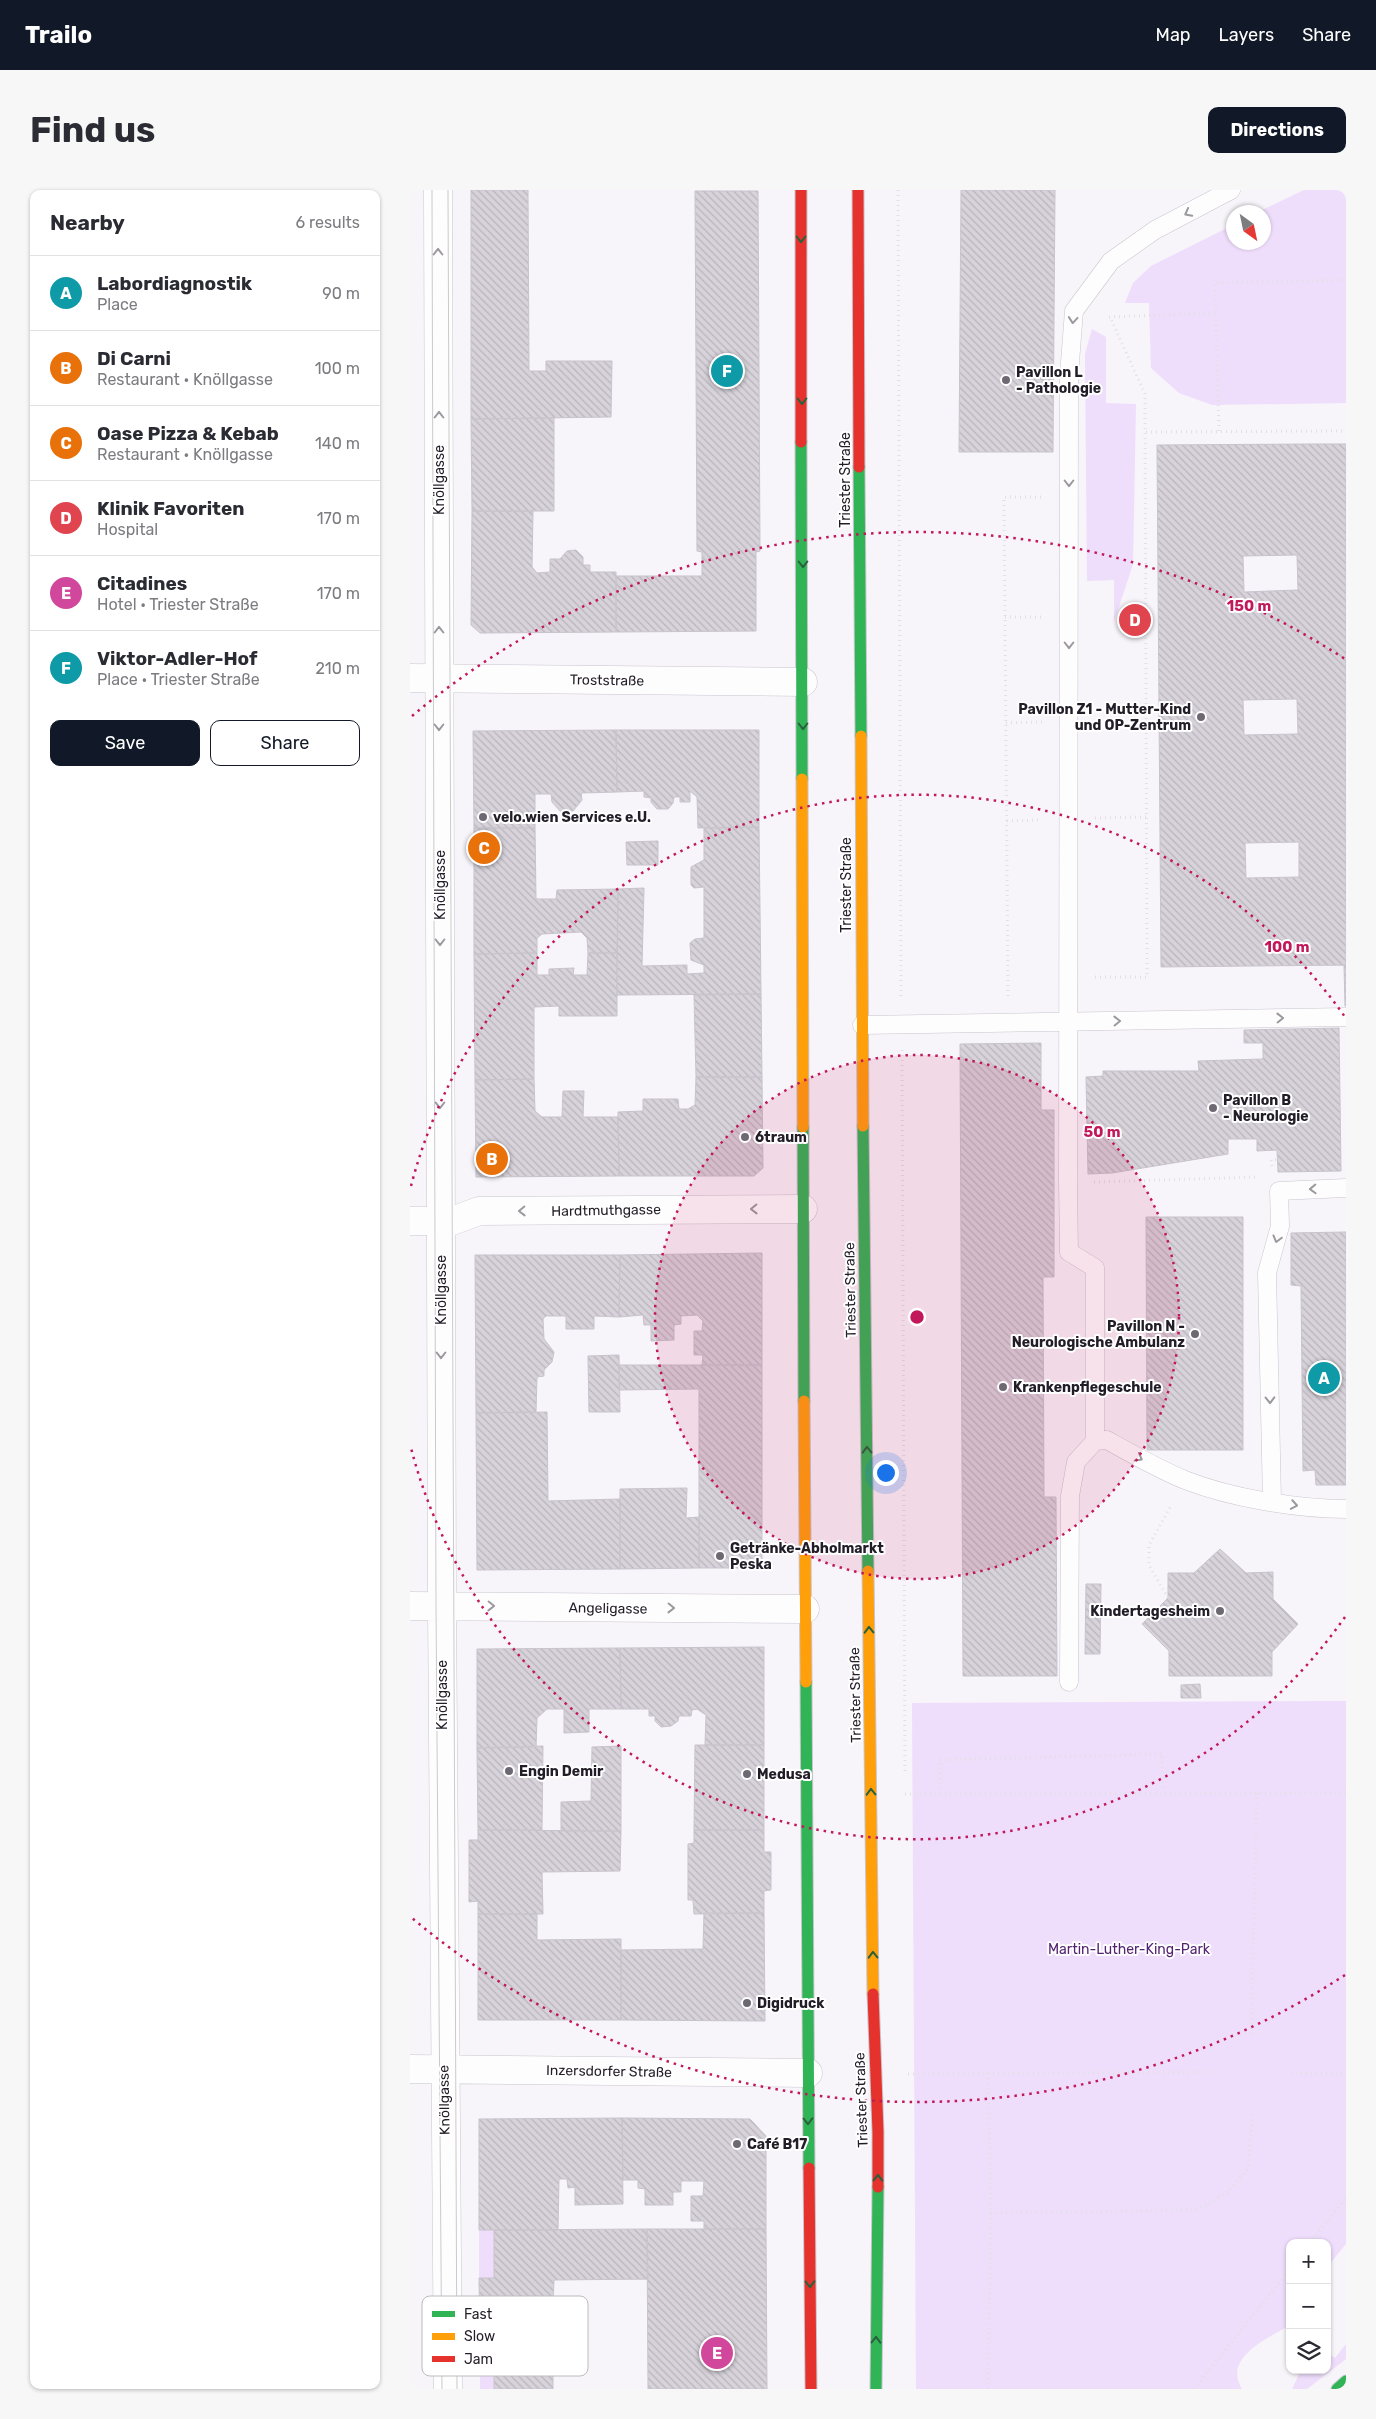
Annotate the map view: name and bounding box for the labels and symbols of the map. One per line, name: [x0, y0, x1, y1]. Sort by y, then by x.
north arrow: [1226, 205, 1271, 250]
one-way arrow: [1184, 207, 1193, 217]
one-way arrow: [796, 235, 806, 243]
one-way arrow: [433, 248, 443, 256]
one-way arrow: [1068, 317, 1079, 325]
pin: F: [711, 352, 743, 390]
place label: Pavillon L - Pathologie: [1016, 364, 1101, 397]
marker: Pavillon L - Pathologie: [1000, 374, 1012, 386]
one-way arrow: [797, 398, 807, 405]
one-way arrow: [434, 410, 444, 418]
street label: Triester Straße: [837, 432, 854, 528]
street label: Knöllgasse: [431, 445, 448, 515]
one-way arrow: [1064, 479, 1074, 487]
one-way arrow: [798, 560, 808, 568]
text: 150 m: [1227, 597, 1271, 615]
pin: D: [1119, 601, 1151, 639]
one-way arrow: [434, 625, 444, 633]
one-way arrow: [1064, 642, 1074, 649]
street label: Troststraße: [570, 671, 644, 690]
place label: Pavillon Z1 - Mutter-Kind und OP-Zentrum: [1018, 701, 1191, 734]
marker: Pavillon Z1 - Mutter-Kind und OP-Zentrum: [1195, 711, 1207, 723]
one-way arrow: [798, 722, 808, 730]
one-way arrow: [434, 724, 444, 731]
place label: velo.wien Services e.U.: [493, 809, 651, 826]
marker: velo.wien Services e.U.: [477, 811, 489, 823]
pin: C: [468, 829, 500, 867]
street label: Triester Straße: [838, 837, 855, 933]
street label: Knöllgasse: [432, 850, 449, 920]
one-way arrow: [435, 938, 445, 946]
text: 100 m: [1265, 938, 1309, 956]
one-way arrow: [1276, 1013, 1284, 1023]
one-way arrow: [1114, 1016, 1122, 1026]
place label: Pavillon B - Neurologie: [1223, 1092, 1309, 1125]
one-way arrow: [435, 1101, 445, 1109]
marker: Pavillon B - Neurologie: [1207, 1102, 1219, 1114]
text: 50 m: [1084, 1123, 1120, 1141]
place label: 6traum: [755, 1129, 807, 1146]
marker: 6traum: [739, 1131, 751, 1143]
pin: B: [476, 1140, 508, 1178]
one-way arrow: [1308, 1184, 1316, 1195]
street label: Hardtmuthgasse: [551, 1201, 661, 1220]
one-way arrow: [750, 1204, 758, 1214]
one-way arrow: [518, 1206, 526, 1216]
one-way arrow: [1272, 1234, 1282, 1243]
street label: Triester Straße: [841, 1242, 860, 1338]
street label: Knöllgasse: [433, 1255, 450, 1325]
centre of rings: [908, 1308, 926, 1326]
place label: Pavillon N - Neurologische Ambulanz: [1012, 1318, 1185, 1351]
marker: Pavillon N - Neurologische Ambulanz: [1189, 1328, 1201, 1340]
one-way arrow: [436, 1351, 446, 1359]
pin: A: [1308, 1359, 1340, 1397]
place label: Krankenpflegeschule: [1013, 1379, 1162, 1396]
marker: Krankenpflegeschule: [997, 1381, 1009, 1393]
one-way arrow: [1265, 1396, 1275, 1404]
one-way arrow: [862, 1446, 872, 1454]
one-way arrow: [1134, 1452, 1143, 1462]
your location: [873, 1460, 899, 1486]
one-way arrow: [1289, 1499, 1298, 1509]
place label: Getränke-Abholmarkt Peska: [730, 1540, 884, 1573]
marker: Getränke-Abholmarkt Peska: [714, 1550, 726, 1562]
street label: Angeligasse: [568, 1599, 648, 1618]
one-way arrow: [487, 1601, 495, 1612]
one-way arrow: [667, 1603, 675, 1613]
place label: Kindertagesheim: [1090, 1603, 1210, 1620]
marker: Kindertagesheim: [1214, 1605, 1226, 1617]
one-way arrow: [864, 1626, 874, 1634]
street label: Triester Straße: [846, 1647, 865, 1743]
street label: Knöllgasse: [434, 1660, 451, 1730]
place label: Engin Demir: [519, 1763, 604, 1780]
marker: Engin Demir: [503, 1765, 515, 1777]
place label: Medusa: [757, 1766, 811, 1783]
marker: Medusa: [741, 1768, 753, 1780]
one-way arrow: [866, 1788, 876, 1796]
park label: Martin-Luther-King-Park: [1048, 1941, 1211, 1958]
one-way arrow: [868, 1951, 878, 1958]
place label: Digidruck: [757, 1995, 825, 2012]
marker: Digidruck: [741, 1997, 753, 2009]
street label: Triester Straße: [851, 2052, 872, 2148]
street label: Inzersdorfer Straße: [546, 2062, 672, 2081]
street label: Knöllgasse: [435, 2065, 454, 2135]
one-way arrow: [803, 2118, 813, 2126]
place label: Café B17: [747, 2136, 807, 2153]
marker: Café B17: [731, 2138, 743, 2150]
one-way arrow: [873, 2174, 883, 2182]
one-way arrow: [805, 2280, 815, 2288]
legend: [422, 2296, 588, 2376]
text: Fast: [464, 2306, 493, 2323]
text: Slow: [464, 2328, 495, 2345]
pin: E: [701, 2334, 733, 2372]
one-way arrow: [871, 2336, 881, 2344]
text: Jam: [464, 2351, 493, 2368]

